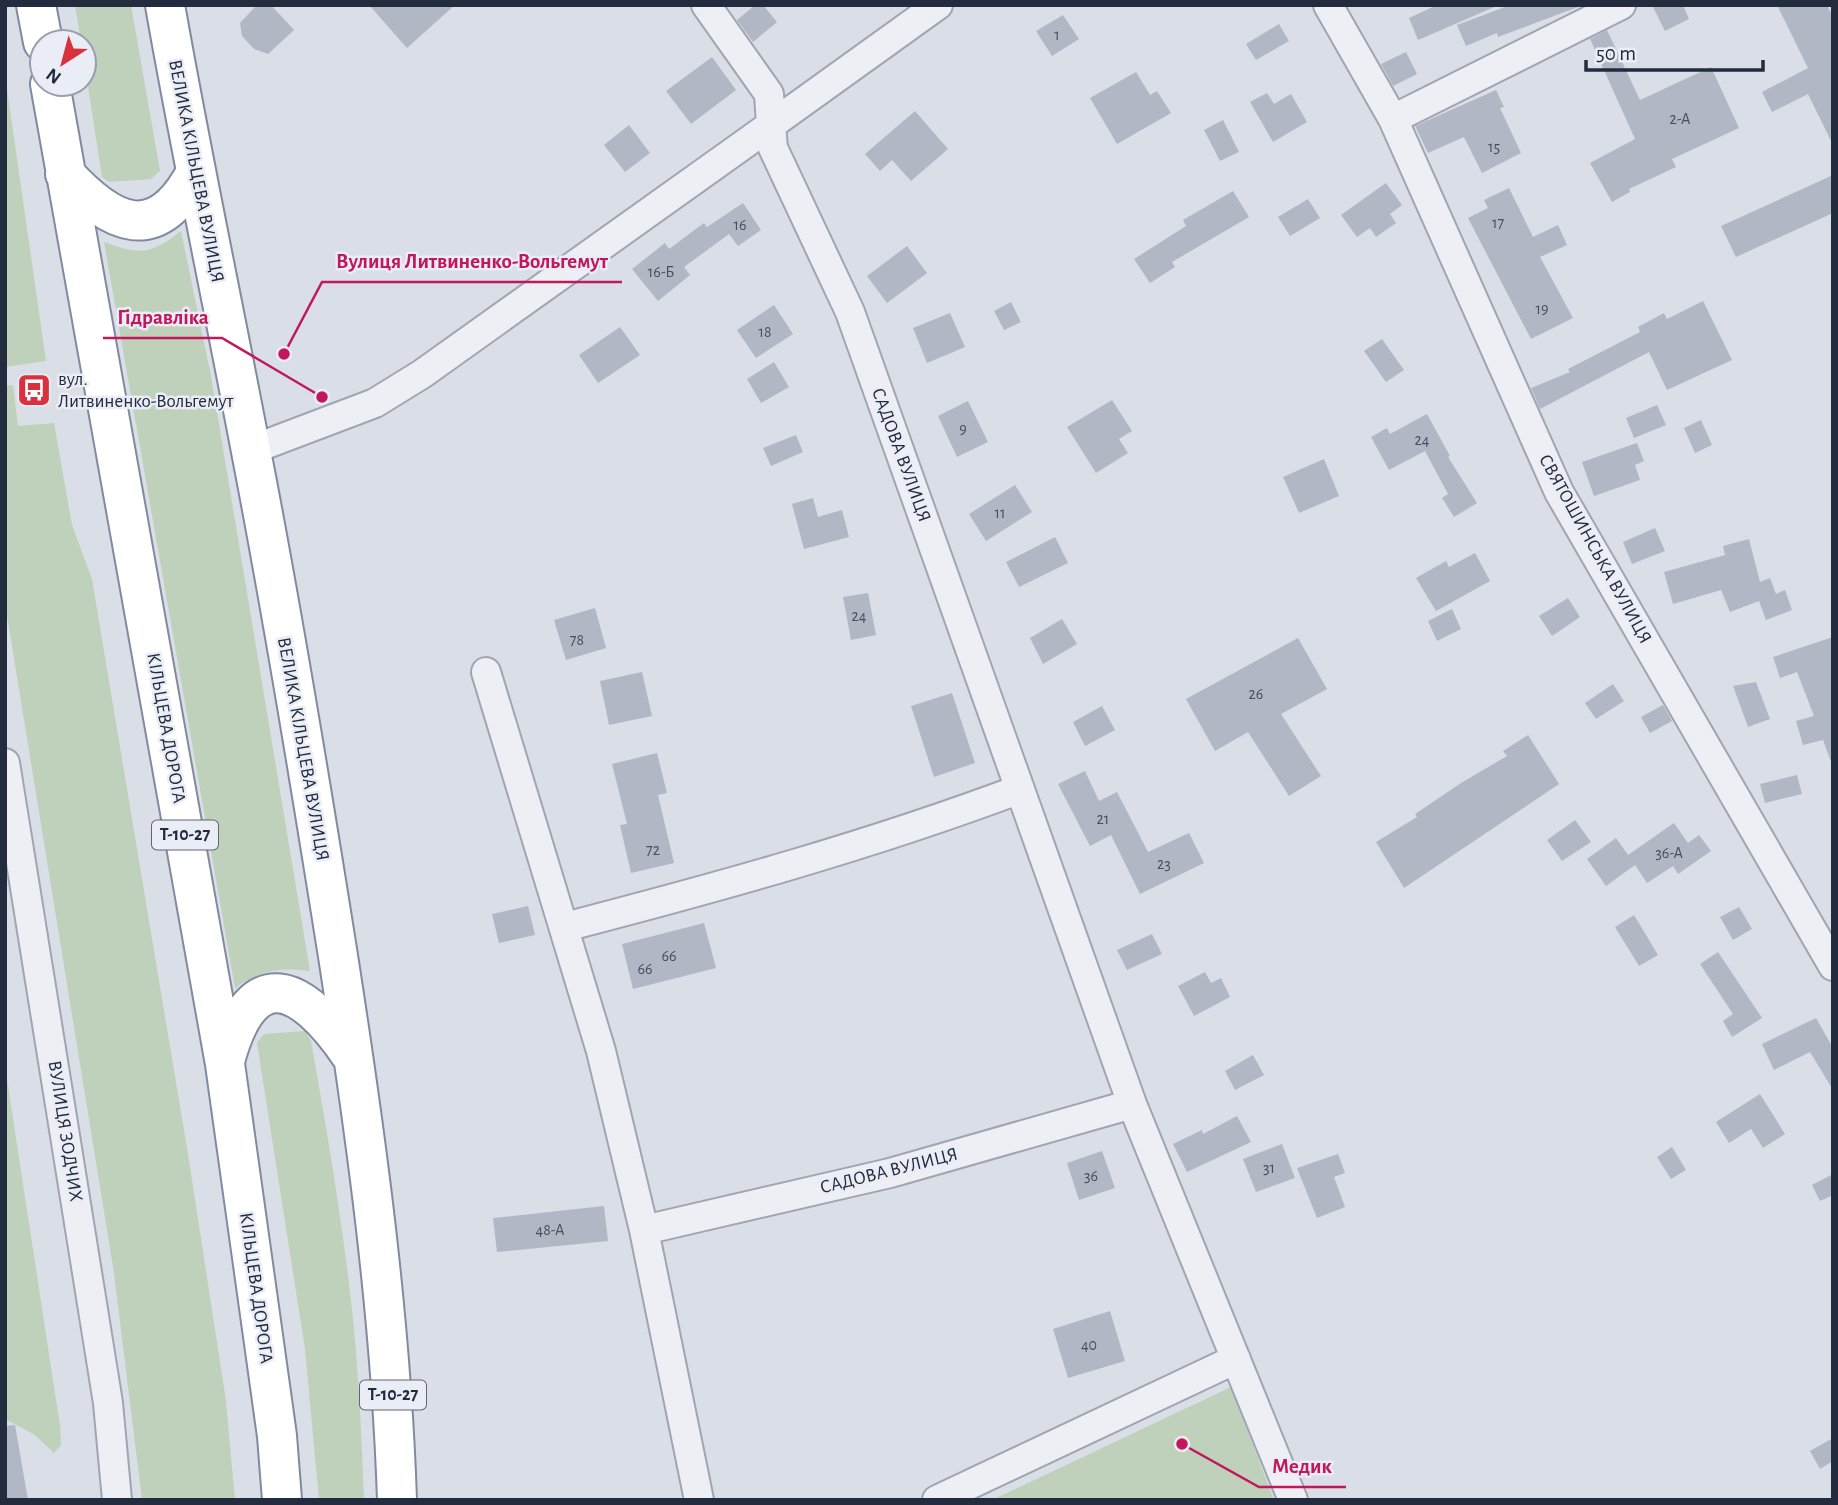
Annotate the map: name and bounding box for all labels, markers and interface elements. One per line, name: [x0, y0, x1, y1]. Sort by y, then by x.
house number: 1: [1054, 27, 1060, 43]
north arrow: [28, 28, 98, 98]
scale bar: [1586, 28, 1763, 72]
text: 50 m: [1596, 43, 1636, 64]
street label: ВЕЛИКА КІЛЬЦЕВА ВУЛИЦЯ: [165, 58, 227, 284]
text: N: [43, 64, 65, 87]
house number: 2-А: [1670, 111, 1691, 127]
house number: 15: [1488, 139, 1500, 155]
house number: 17: [1492, 215, 1504, 231]
house number: 16: [733, 217, 747, 233]
callout: Вулиця Литвиненко-Вольгемут: [322, 240, 622, 282]
text: Вулиця Литвиненко-Вольгемут: [336, 251, 609, 272]
house number: 16-Б: [648, 264, 674, 280]
callout: Гідравліка: [103, 296, 222, 338]
house number: 19: [1535, 301, 1549, 317]
text: Гідравліка: [117, 307, 209, 328]
house number: 18: [758, 324, 772, 340]
place label: вул. Литвиненко-Вольгемут: [58, 370, 234, 411]
bus stop icon: вул. Литвиненко-Вольгемут: [15, 371, 53, 409]
street label: САДОВА ВУЛИЦЯ: [868, 385, 934, 525]
house number: 9: [959, 421, 967, 437]
house number: 24: [1415, 432, 1430, 448]
street label: СВЯТОШИНСЬКА ВУЛИЦЯ: [1535, 451, 1655, 647]
house number: 11: [994, 505, 1006, 521]
house number: 24: [852, 608, 867, 624]
house number: 78: [570, 632, 584, 648]
street label: ВЕЛИКА КІЛЬЦЕВА ВУЛИЦЯ: [274, 636, 332, 862]
street label: КІЛЬЦЕВА ДОРОГА: [143, 651, 189, 805]
house number: 26: [1249, 686, 1263, 702]
house number: 21: [1097, 811, 1109, 827]
road number: Т-10-27: [152, 820, 218, 850]
house number: 72: [646, 842, 660, 858]
house number: 36-А: [1655, 845, 1683, 861]
house number: 23: [1157, 856, 1171, 872]
house number: 66: [661, 948, 677, 964]
house number: 66: [637, 961, 653, 977]
street label: ВУЛИЦЯ ЗОДЧИХ: [44, 1059, 86, 1203]
street label: САДОВА ВУЛИЦЯ: [818, 1145, 960, 1197]
house number: 31: [1263, 1160, 1275, 1176]
house number: 36: [1084, 1168, 1098, 1184]
street label: КІЛЬЦЕВА ДОРОГА: [236, 1211, 276, 1365]
house number: 48-А: [536, 1222, 565, 1238]
house number: 40: [1081, 1337, 1097, 1353]
road number: Т-10-27: [360, 1380, 426, 1410]
callout: Медик: [1259, 1445, 1346, 1487]
text: Медик: [1272, 1456, 1332, 1477]

